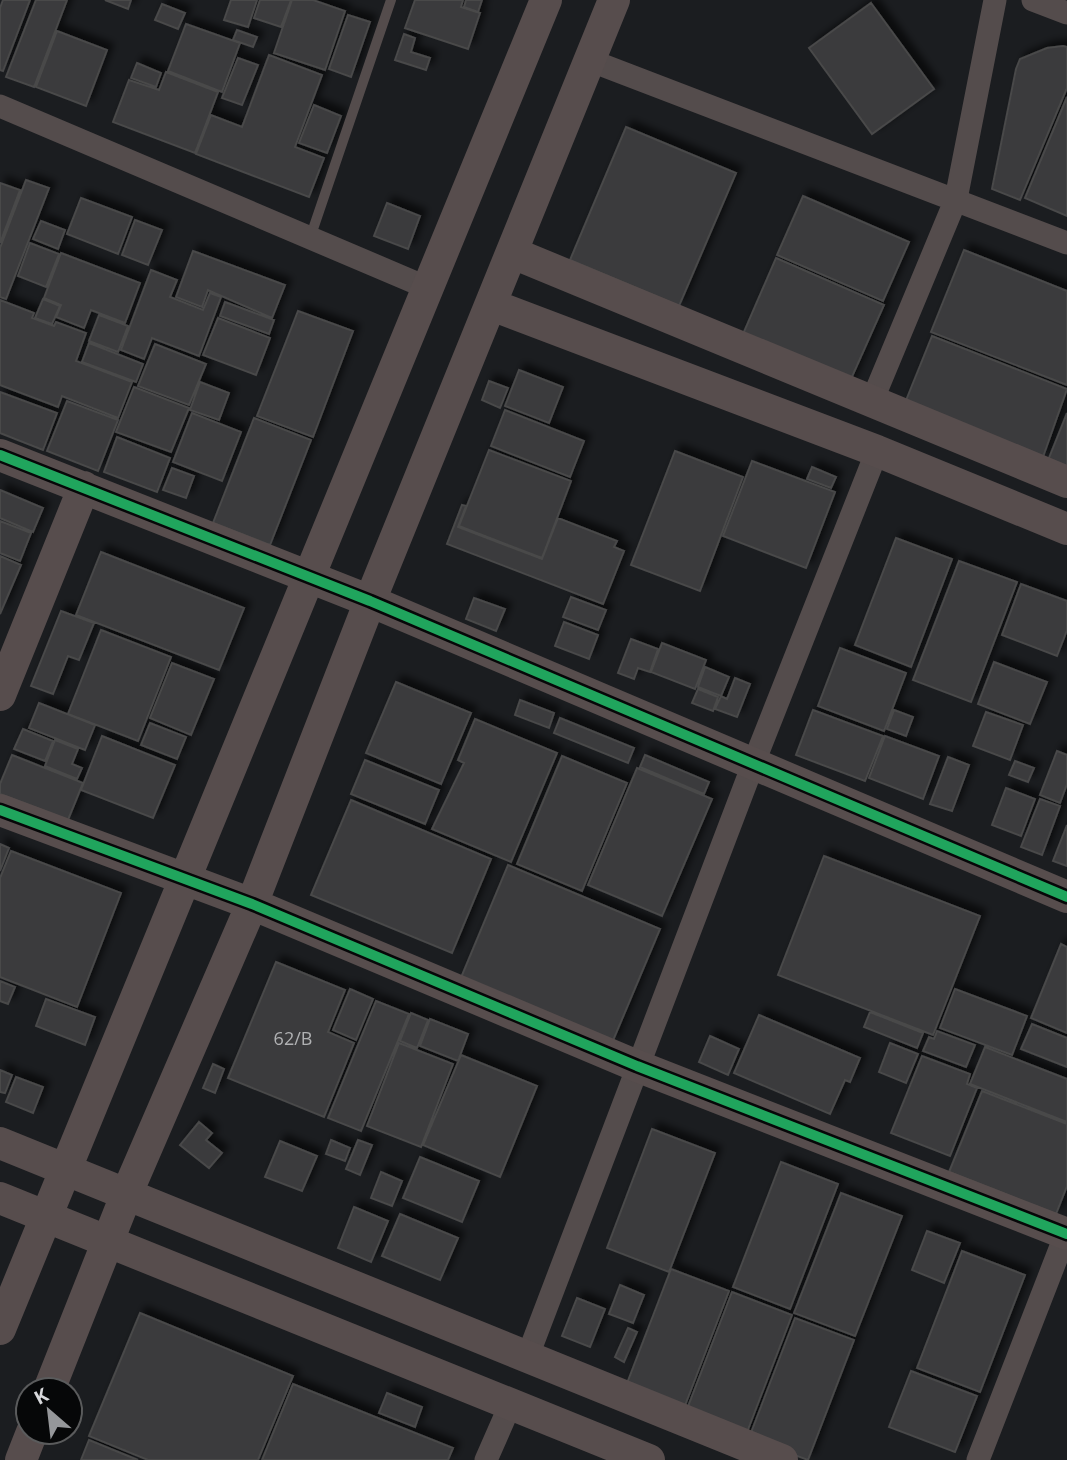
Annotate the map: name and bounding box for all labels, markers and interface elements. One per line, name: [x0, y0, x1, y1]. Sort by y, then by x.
house number: 62/B: [274, 1026, 312, 1050]
north arrow: [14, 1376, 84, 1446]
text: K: [29, 1381, 53, 1410]

